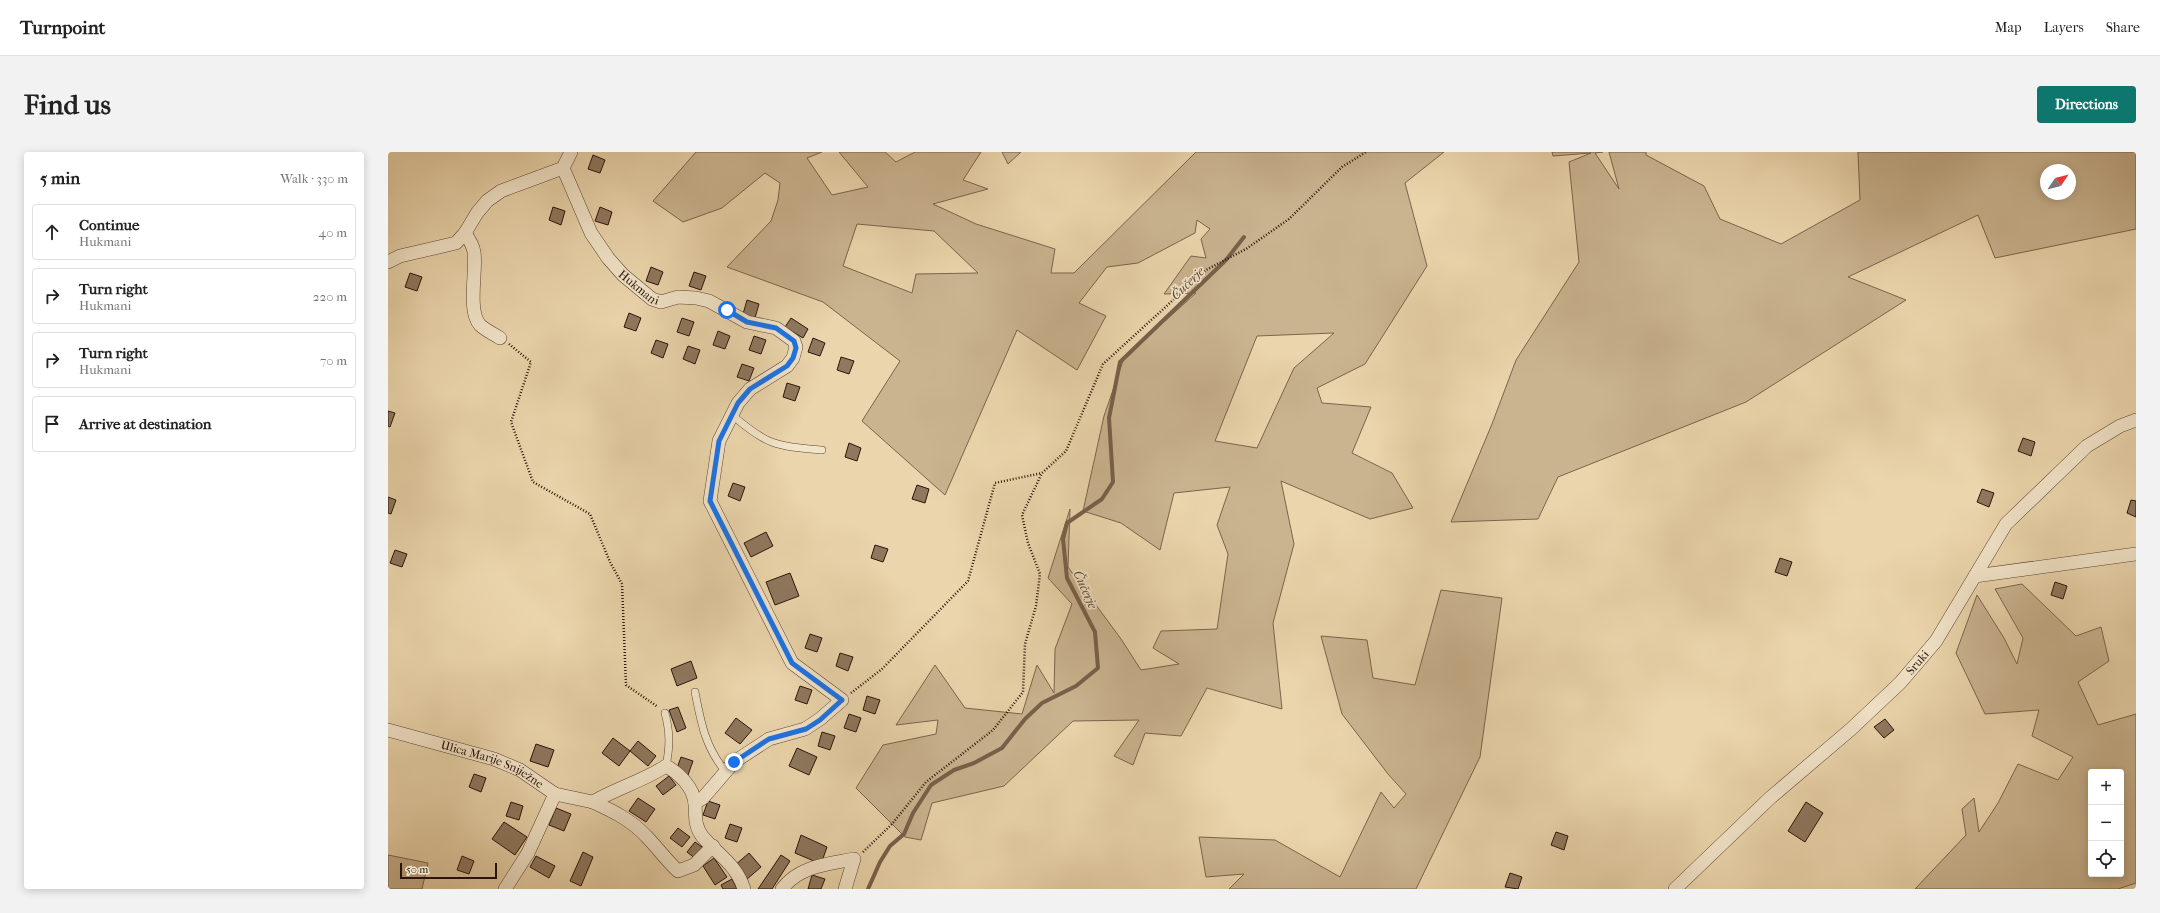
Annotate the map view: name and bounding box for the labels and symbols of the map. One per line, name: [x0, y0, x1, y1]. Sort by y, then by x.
north arrow: [2040, 164, 2076, 200]
water label: Čučerje: [1168, 263, 1208, 303]
street label: Hukmani: [616, 267, 661, 308]
route start: [718, 301, 736, 319]
water label: Čučerje: [1071, 568, 1101, 611]
street label: Sruki: [1903, 647, 1932, 678]
street label: Ulica Marije Sniježne: [439, 738, 546, 791]
route end: [725, 753, 743, 771]
scale bar: [400, 861, 497, 880]

